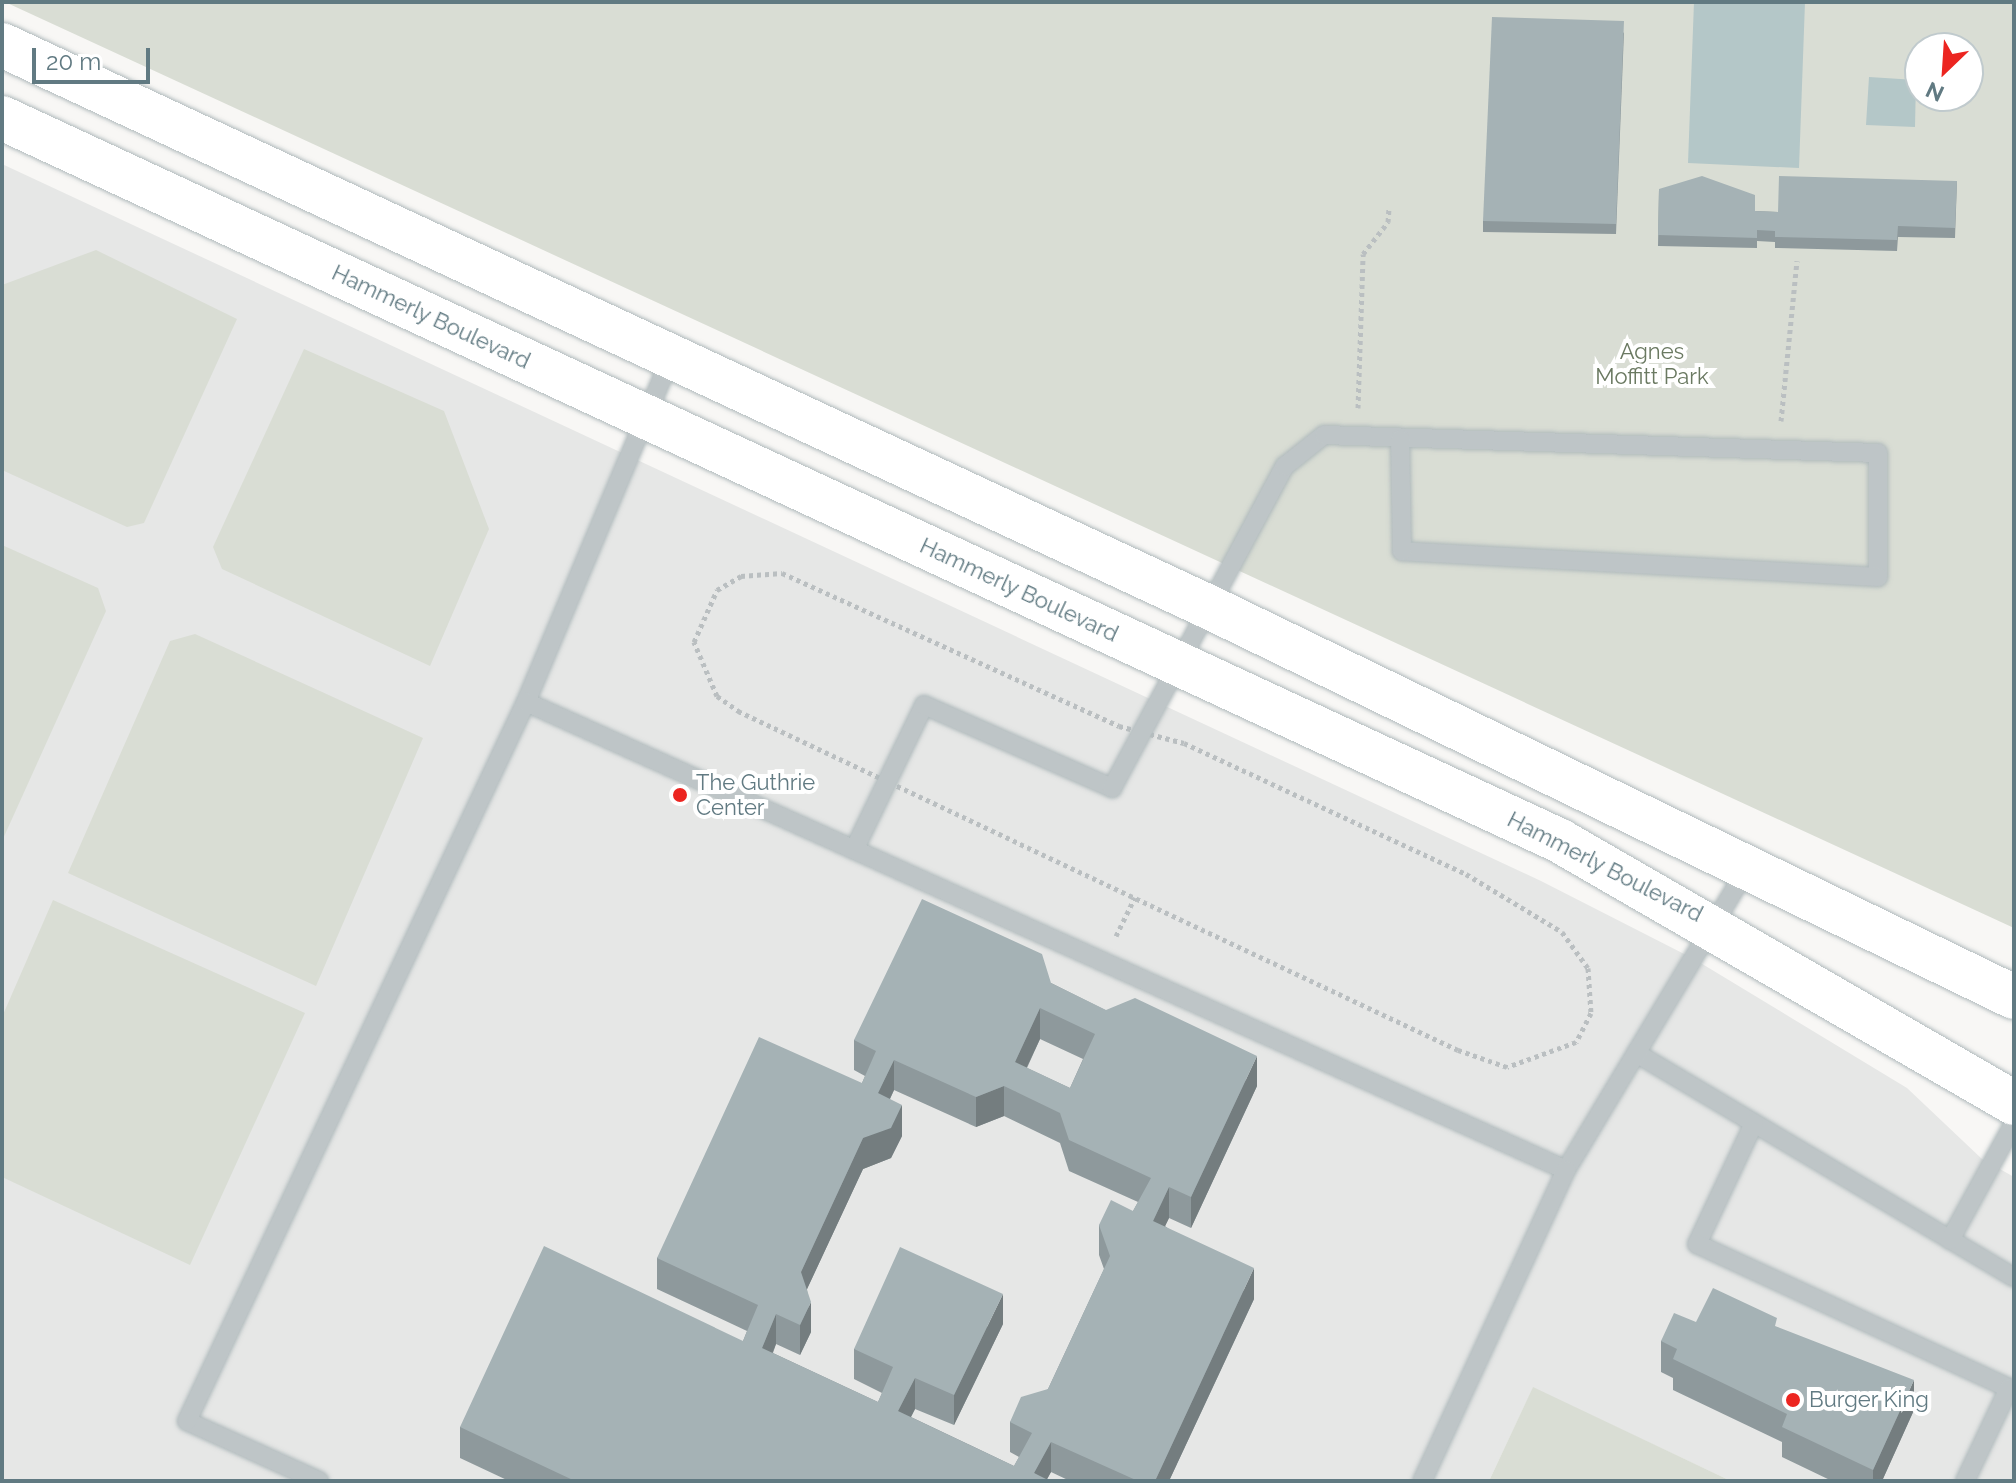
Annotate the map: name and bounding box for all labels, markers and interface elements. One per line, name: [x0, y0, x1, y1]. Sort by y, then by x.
scale bar: [36, 32, 154, 82]
north arrow: [1904, 32, 1984, 112]
text: 20 m: [46, 47, 101, 76]
text: N: [1922, 77, 1948, 107]
street label: Hammerly Boulevard: [327, 259, 535, 375]
park label: Agnes Moffitt Park: [1595, 338, 1709, 390]
street label: Hammerly Boulevard: [915, 532, 1123, 648]
place label: The Guthrie Center: [696, 769, 815, 820]
marker: The Guthrie Center: [671, 786, 689, 804]
street label: Hammerly Boulevard: [1503, 806, 1707, 928]
place label: Burger King: [1809, 1387, 1929, 1413]
marker: Burger King: [1784, 1391, 1802, 1409]

